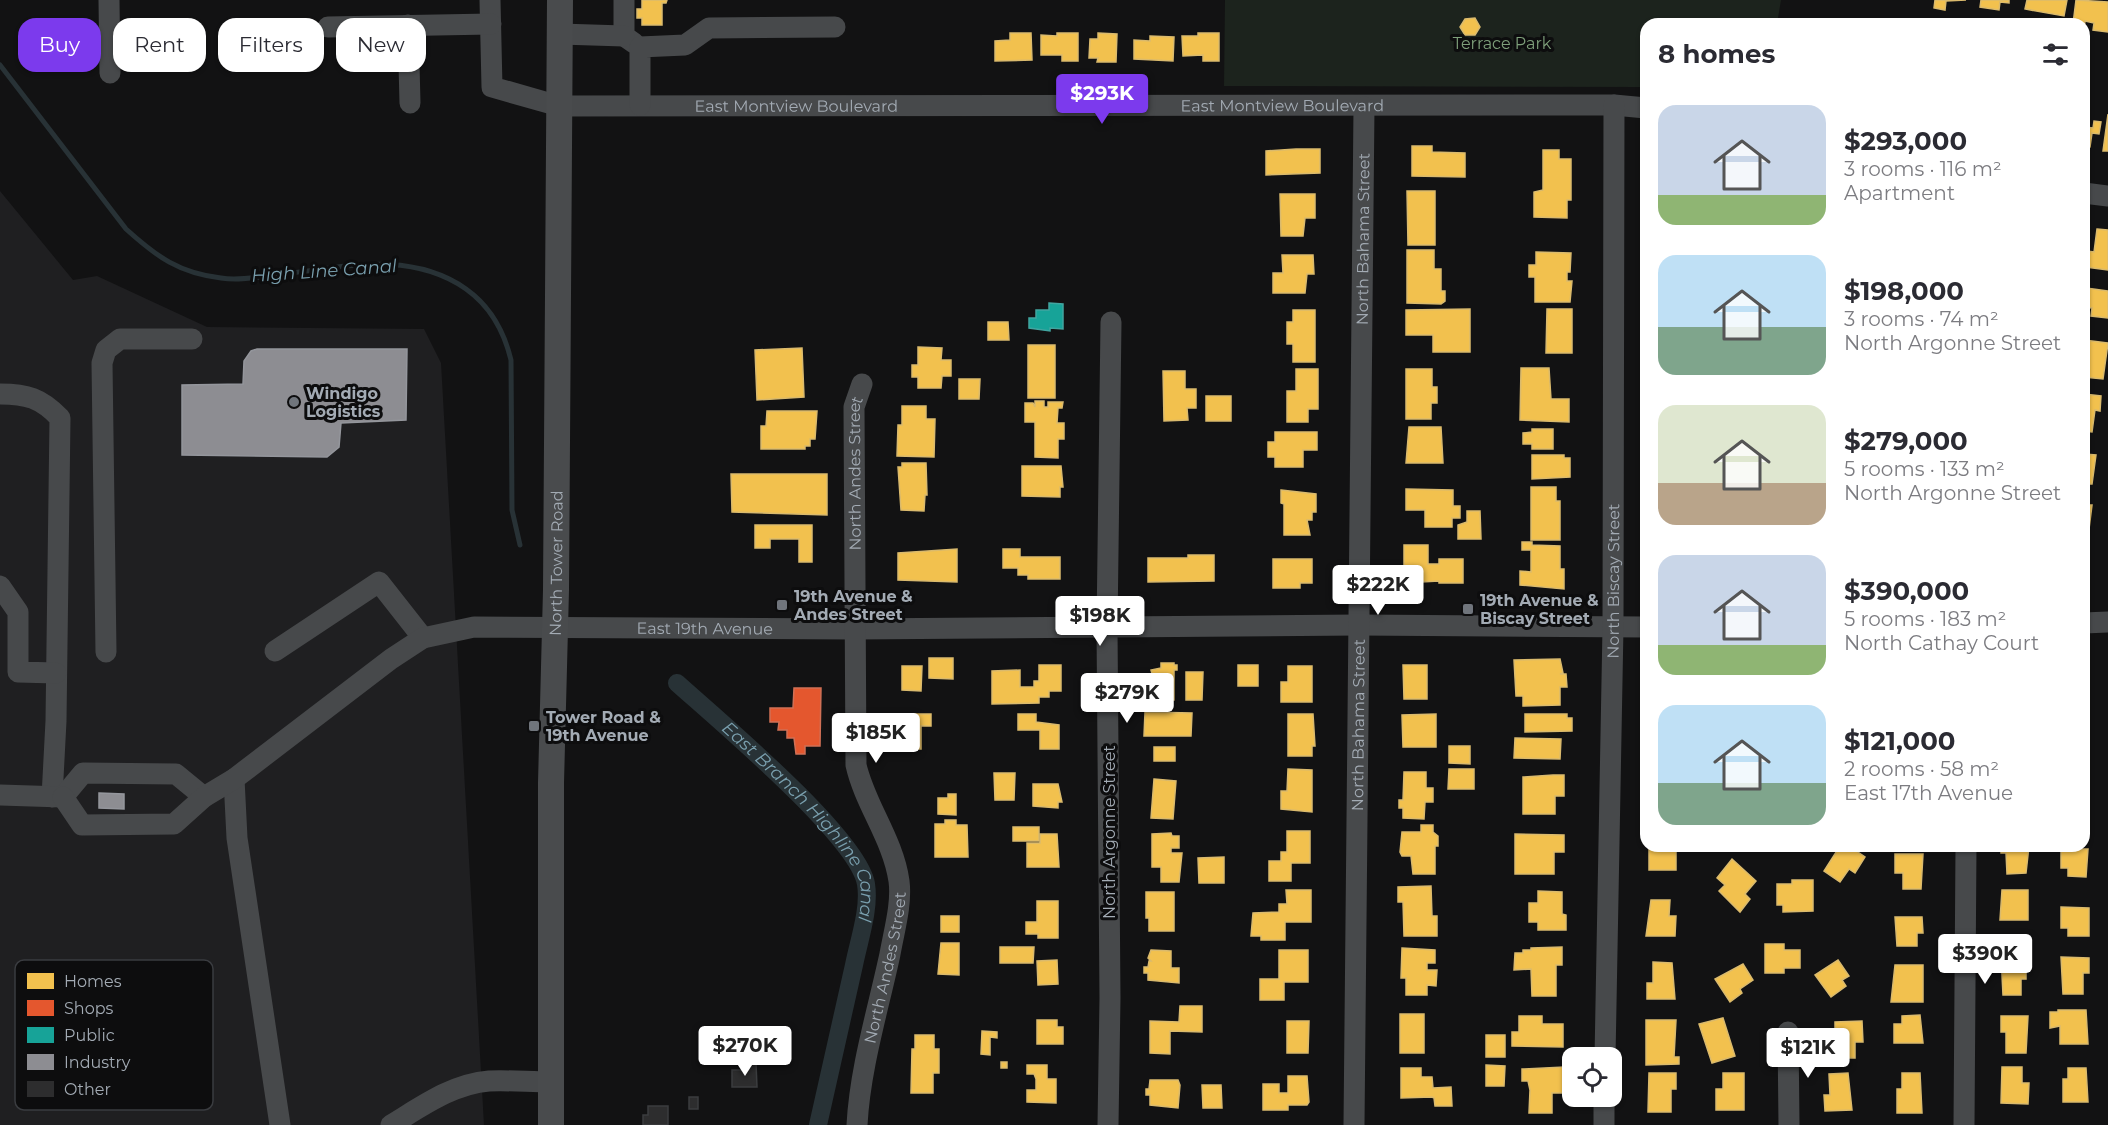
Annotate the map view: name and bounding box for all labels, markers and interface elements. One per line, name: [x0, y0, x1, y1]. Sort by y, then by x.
chip: Buy: [18, 18, 101, 72]
chip: Rent: [113, 18, 206, 72]
chip: Filters: [218, 18, 324, 72]
chip: New: [336, 18, 426, 72]
park label: Terrace Park: [1453, 34, 1552, 53]
text: 8 homes: [1658, 38, 1775, 70]
icon: filters: [2039, 38, 2072, 71]
pin: $293K: [1060, 74, 1144, 125]
text: $293K: [1070, 81, 1134, 105]
street label: East Montview Boulevard: [1181, 96, 1384, 115]
street label: East Montview Boulevard: [695, 97, 898, 116]
text: $293,000: [1844, 125, 1967, 157]
icon: home: [1706, 129, 1778, 201]
street label: North Bahama Street: [1353, 152, 1374, 325]
text: 3 rooms · 116 m²: [1844, 157, 2002, 181]
text: Apartment: [1844, 181, 1955, 205]
water label: High Line Canal: [250, 255, 398, 287]
text: $198,000: [1844, 275, 1964, 307]
icon: home: [1706, 279, 1778, 351]
text: 3 rooms · 74 m²: [1844, 307, 1999, 331]
text: North Argonne Street: [1844, 331, 2061, 355]
place label: Windigo Logistics: [306, 384, 381, 421]
street label: North Andes Street: [845, 393, 867, 551]
marker: Windigo Logistics: [287, 395, 301, 409]
text: $279,000: [1844, 425, 1968, 457]
icon: home: [1706, 429, 1778, 501]
text: 5 rooms · 133 m²: [1844, 457, 2005, 481]
text: North Argonne Street: [1844, 481, 2061, 505]
street label: North Tower Road: [546, 490, 567, 636]
street label: North Biscay Street: [1603, 503, 1623, 659]
pin: $222K: [1336, 565, 1420, 616]
text: $222K: [1347, 572, 1409, 596]
text: $390,000: [1844, 575, 1969, 607]
icon: home: [1706, 579, 1778, 651]
place label: 19th Avenue & Andes Street: [793, 587, 913, 624]
place label: 19th Avenue & Biscay Street: [1480, 591, 1599, 628]
pin: $198K: [1058, 596, 1142, 647]
marker: 19th Avenue & Andes Street: [775, 598, 789, 612]
marker: 19th Avenue & Biscay Street: [1461, 602, 1475, 616]
text: $198K: [1069, 603, 1131, 627]
text: 5 rooms · 183 m²: [1844, 607, 2006, 631]
street label: East 19th Avenue: [637, 619, 773, 639]
text: North Cathay Court: [1844, 631, 2039, 655]
street label: North Bahama Street: [1348, 638, 1369, 811]
pin: $279K: [1085, 673, 1169, 724]
text: $279K: [1095, 680, 1159, 704]
place label: Tower Road & 19th Avenue: [546, 708, 661, 745]
pin: $185K: [834, 713, 918, 764]
water label: East Branch Highline Canal: [717, 717, 878, 924]
marker: Tower Road & 19th Avenue: [527, 719, 541, 733]
text: $185K: [846, 720, 906, 744]
text: $121,000: [1844, 725, 1955, 757]
icon: home: [1706, 729, 1778, 801]
street label: North Argonne Street: [1100, 745, 1119, 919]
text: 2 rooms · 58 m²: [1844, 757, 1999, 781]
text: East 17th Avenue: [1844, 781, 2013, 805]
street label: North Andes Street: [860, 891, 910, 1045]
pin: $390K: [1943, 934, 2027, 985]
text: $390K: [1952, 941, 2018, 965]
legend: [15, 960, 213, 1110]
text: Homes: [64, 972, 122, 991]
text: Shops: [64, 999, 114, 1018]
text: Public: [64, 1026, 115, 1045]
pin: $270K: [703, 1026, 787, 1077]
pin: $121K: [1766, 1028, 1850, 1079]
text: $270K: [713, 1033, 777, 1057]
text: $121K: [1781, 1035, 1835, 1059]
map controls: [1562, 1047, 1622, 1107]
button: locate: [1562, 1047, 1622, 1107]
text: Industry: [64, 1053, 131, 1072]
text: Other: [64, 1080, 111, 1099]

